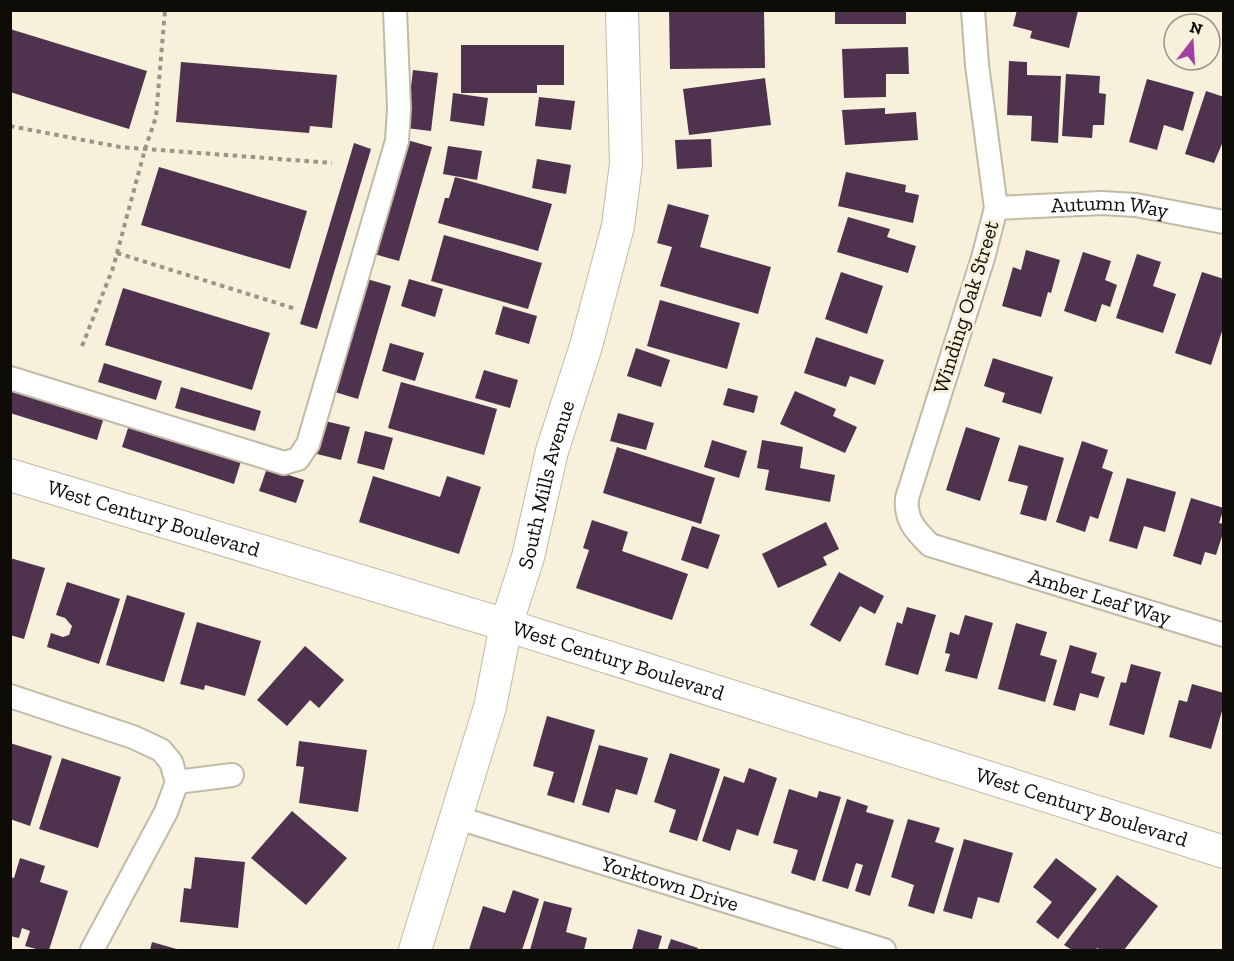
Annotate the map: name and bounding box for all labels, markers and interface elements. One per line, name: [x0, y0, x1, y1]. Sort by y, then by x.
north arrow: [1162, 12, 1222, 72]
text: N: [1188, 17, 1205, 39]
street label: Autumn Way: [1050, 190, 1171, 223]
street label: Winding Oak Street: [927, 217, 1004, 396]
street label: South Mills Avenue: [512, 397, 580, 572]
street label: West Century Boulevard: [44, 474, 263, 562]
street label: Amber Leaf Way: [1026, 563, 1174, 630]
street label: West Century Boulevard: [509, 615, 728, 705]
street label: West Century Boulevard: [973, 761, 1191, 852]
street label: Yorktown Drive: [597, 850, 742, 916]

